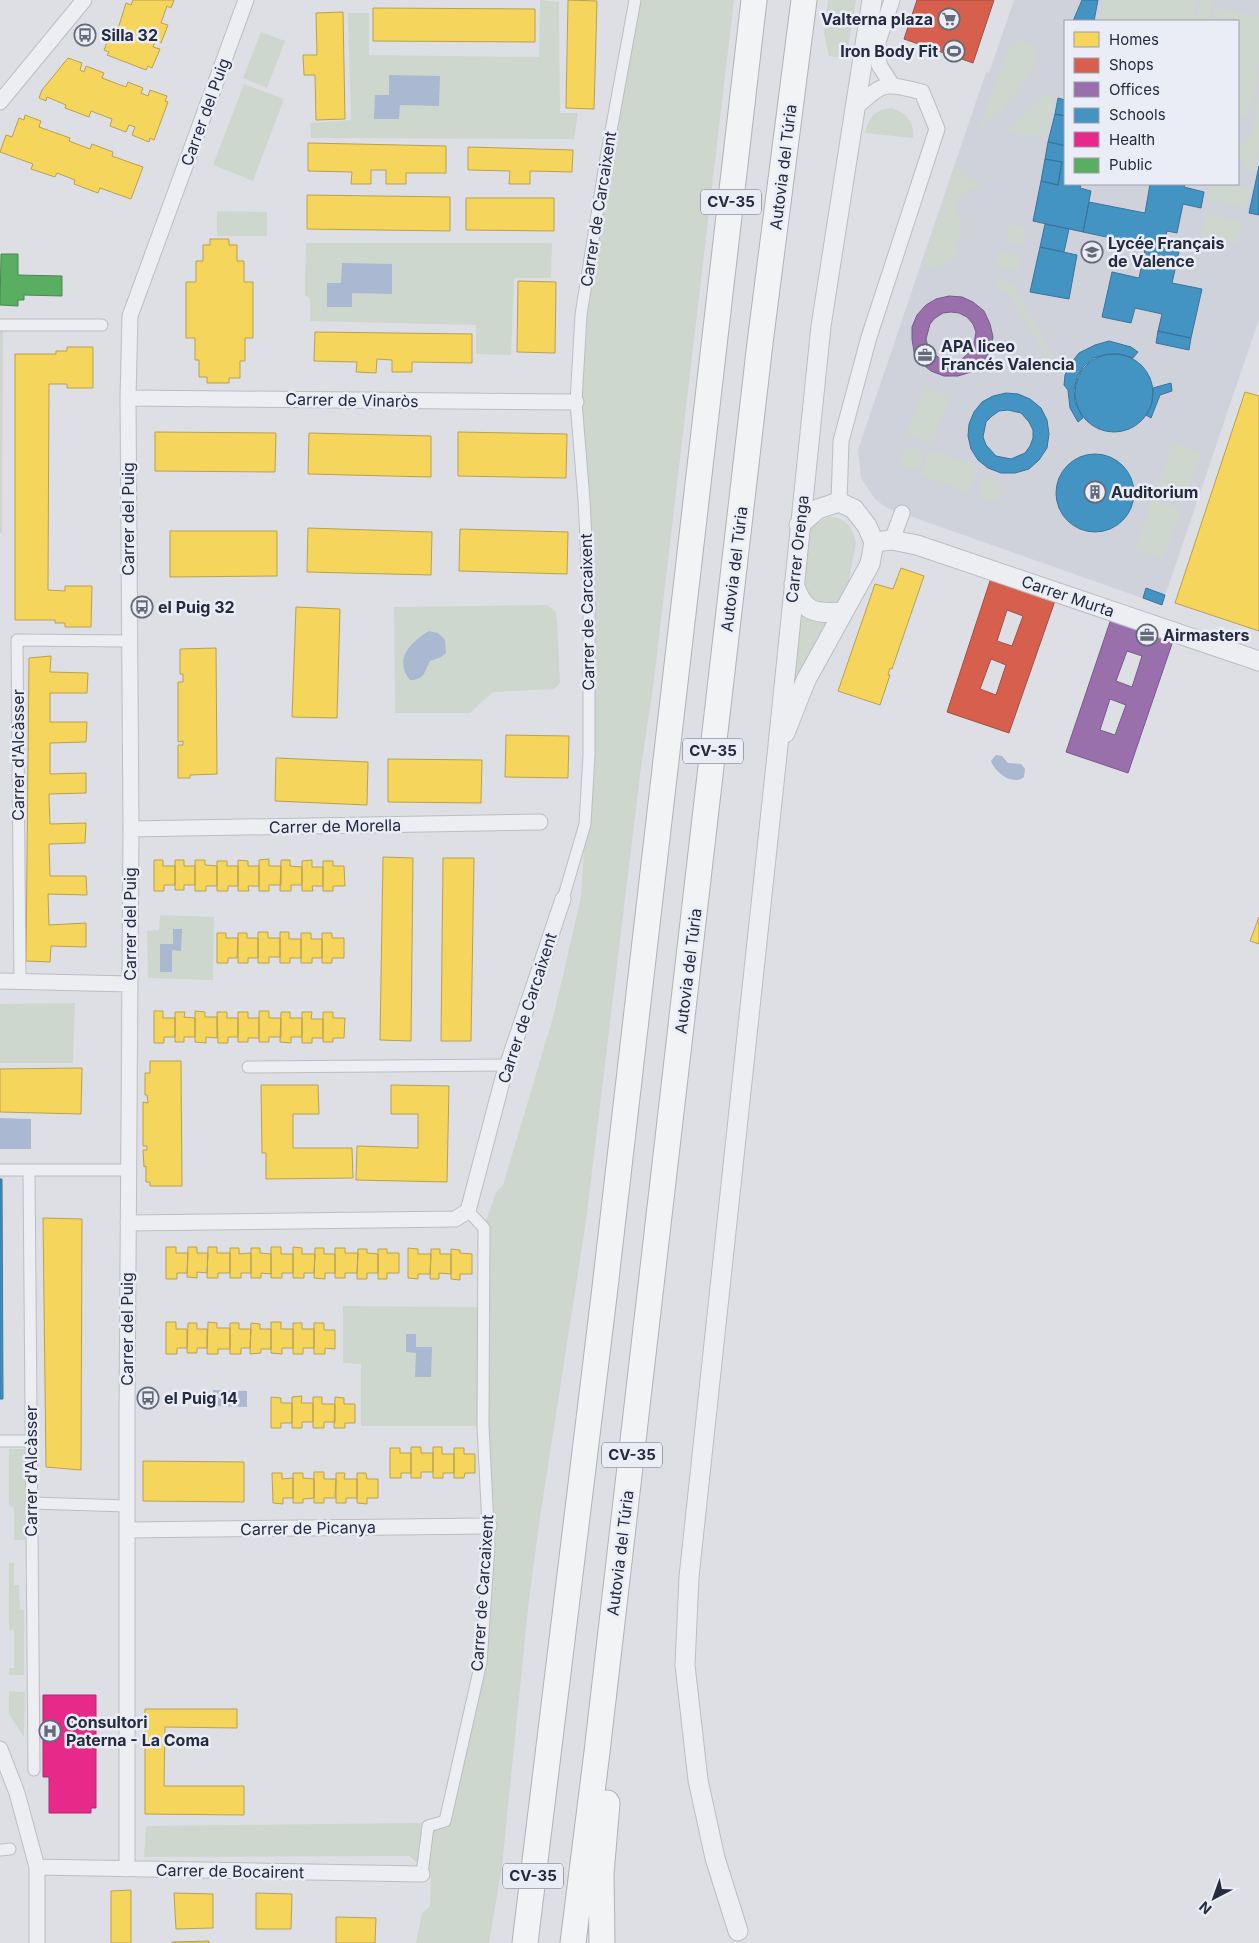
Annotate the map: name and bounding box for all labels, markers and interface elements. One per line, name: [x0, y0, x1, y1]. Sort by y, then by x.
supermarket icon: Valterna plaza: [937, 7, 961, 31]
place label: Valterna plaza: [821, 9, 933, 29]
legend: [1064, 20, 1239, 185]
bus stop icon: Silla 32: [73, 23, 97, 47]
place label: Silla 32: [101, 25, 158, 45]
text: Homes: [1109, 30, 1159, 49]
sports icon: Iron Body Fit: [942, 39, 966, 63]
place label: Iron Body Fit: [840, 41, 938, 61]
street label: Carrer del Puig: [176, 55, 234, 169]
text: Shops: [1109, 55, 1154, 74]
text: Offices: [1109, 80, 1160, 99]
street label: Autovia del Túria: [765, 103, 801, 231]
text: Schools: [1109, 105, 1166, 124]
street label: Carrer de Carcaixent: [576, 130, 620, 288]
text: Health: [1109, 130, 1155, 149]
text: Public: [1109, 155, 1152, 174]
road number: CV-35: [701, 190, 761, 214]
place label: Lycée Français de Valence: [1108, 233, 1224, 271]
school or university icon: Lycée Français de Valence: [1080, 240, 1104, 264]
place label: APA liceo Francés Valencia: [941, 336, 1074, 374]
office icon: APA liceo Francés Valencia: [913, 343, 937, 367]
street label: Carrer de Vinaròs: [285, 389, 419, 411]
street label: Carrer del Puig: [118, 462, 138, 576]
building icon: Auditorium: [1083, 480, 1107, 504]
place label: Auditorium: [1111, 482, 1198, 502]
street label: Carrer Orenga: [781, 494, 813, 604]
street label: Autovia del Túria: [716, 505, 752, 633]
street label: Carrer de Carcaixent: [576, 533, 598, 691]
street label: Carrer Murta: [1019, 571, 1117, 621]
bus stop icon: el Puig 32: [130, 595, 154, 619]
place label: el Puig 32: [158, 597, 235, 617]
office icon: Airmasters: [1135, 623, 1159, 647]
place label: Airmasters: [1163, 625, 1250, 645]
street label: Carrer d'Alcàsser: [8, 689, 28, 821]
road number: CV-35: [683, 738, 743, 764]
street label: Carrer de Morella: [269, 815, 401, 837]
street label: Carrer del Puig: [120, 867, 140, 981]
street label: Autovia del Túria: [670, 907, 706, 1035]
street label: Carrer de Carcaixent: [493, 930, 561, 1086]
street label: Carrer del Puig: [117, 1272, 137, 1386]
bus stop icon: el Puig 14: [136, 1386, 160, 1410]
place label: el Puig 14: [164, 1388, 238, 1408]
street label: Carrer d'Alcàsser: [21, 1405, 41, 1537]
road number: CV-35: [602, 1442, 662, 1468]
street label: Autovia del Túria: [602, 1489, 638, 1617]
street label: Carrer de Carcaixent: [467, 1514, 497, 1672]
street label: Carrer de Picanya: [240, 1517, 376, 1539]
place label: Consultori Paterna - La Coma: [66, 1712, 209, 1750]
hospital icon: Consultori Paterna - La Coma: [38, 1719, 62, 1743]
street label: Carrer de Bocairent: [156, 1860, 304, 1882]
road number: CV-35: [503, 1864, 563, 1888]
north arrow: [1189, 1873, 1239, 1923]
text: N: [1196, 1898, 1215, 1918]

